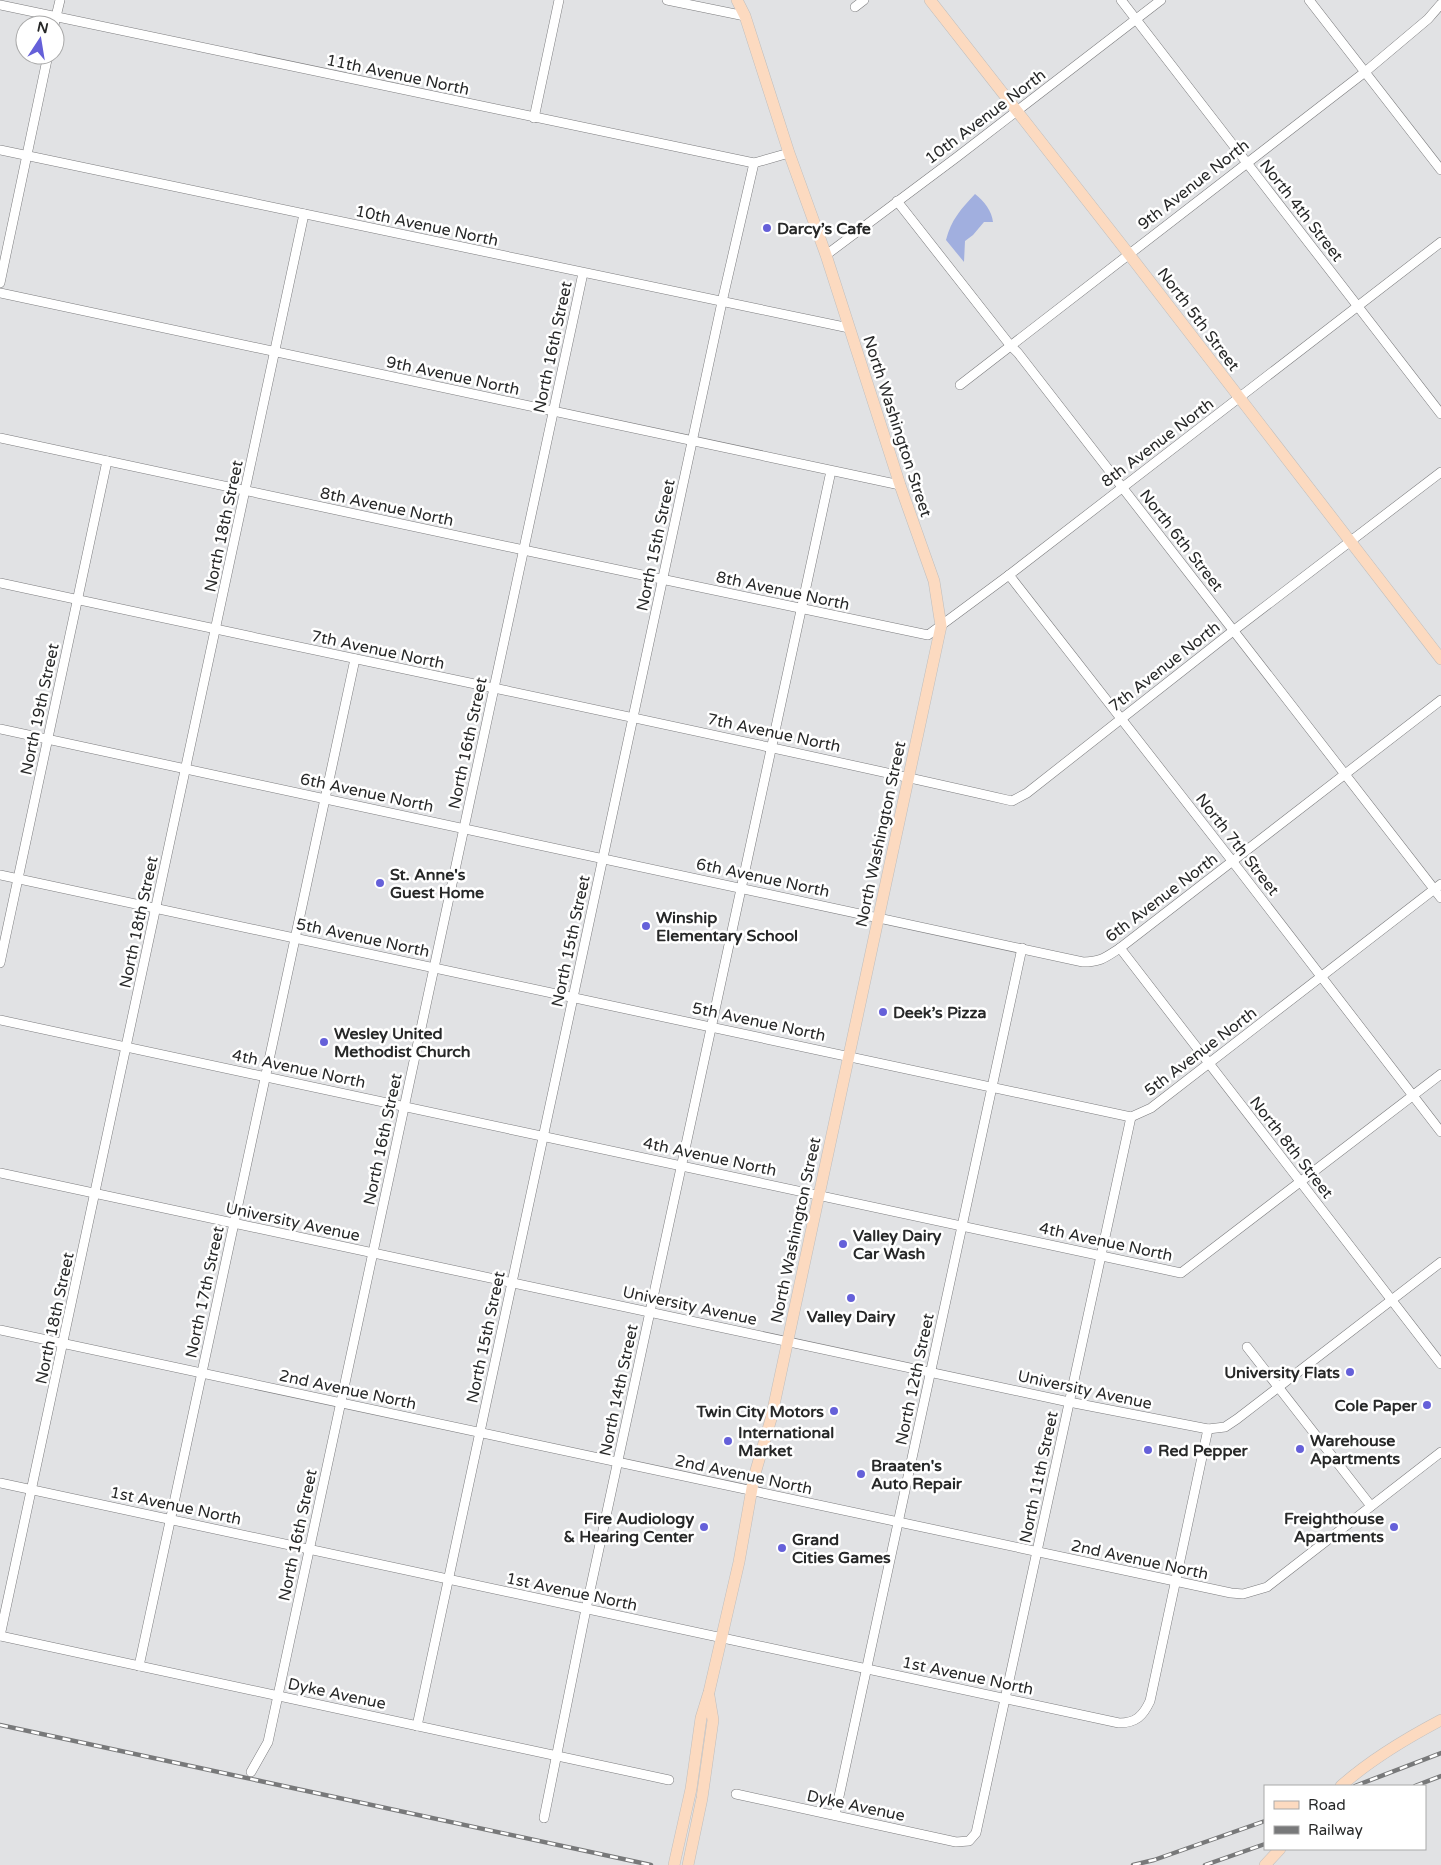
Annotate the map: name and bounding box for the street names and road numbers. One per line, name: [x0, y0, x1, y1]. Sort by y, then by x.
street label: 11th Avenue North: [324, 50, 471, 100]
street label: 10th Avenue North: [921, 65, 1050, 169]
street label: 9th Avenue North: [1134, 135, 1253, 234]
street label: North 4th Street: [1255, 155, 1347, 266]
street label: 10th Avenue North: [353, 201, 500, 251]
street label: North 5th Street: [1153, 264, 1244, 375]
street label: North 16th Street: [529, 279, 577, 415]
street label: North Washington Street: [858, 333, 936, 520]
street label: 9th Avenue North: [384, 352, 521, 400]
street label: 8th Avenue North: [1097, 394, 1218, 492]
street label: North 18th Street: [200, 458, 248, 594]
street label: North 15th Street: [632, 477, 680, 613]
street label: 8th Avenue North: [318, 483, 455, 531]
street label: North 6th Street: [1135, 485, 1227, 596]
street label: 8th Avenue North: [714, 567, 851, 615]
street label: 7th Avenue North: [1105, 617, 1224, 716]
street label: 7th Avenue North: [309, 626, 446, 674]
street label: North 19th Street: [16, 641, 64, 777]
street label: North 16th Street: [444, 675, 492, 811]
street label: 7th Avenue North: [705, 709, 842, 757]
street label: North Washington Street: [851, 739, 910, 929]
street label: 6th Avenue North: [298, 769, 435, 817]
street label: North 7th Street: [1191, 789, 1283, 900]
street label: 6th Avenue North: [1101, 849, 1222, 947]
street label: North 18th Street: [115, 854, 163, 990]
street label: 6th Avenue North: [694, 854, 831, 902]
street label: North 15th Street: [547, 873, 595, 1009]
street label: 5th Avenue North: [294, 914, 431, 962]
street label: 5th Avenue North: [690, 998, 827, 1046]
street label: 5th Avenue North: [1140, 1003, 1261, 1101]
street label: 4th Avenue North: [230, 1045, 367, 1093]
street label: North 16th Street: [359, 1071, 407, 1207]
street label: North 8th Street: [1245, 1092, 1337, 1203]
street label: 4th Avenue North: [641, 1133, 778, 1181]
street label: North Washington Street: [766, 1135, 825, 1325]
street label: University Avenue: [224, 1198, 362, 1246]
street label: 4th Avenue North: [1037, 1218, 1174, 1266]
street label: North 17th Street: [181, 1224, 229, 1360]
street label: North 18th Street: [31, 1250, 79, 1386]
street label: North 15th Street: [462, 1269, 510, 1405]
street label: University Avenue: [621, 1282, 759, 1330]
street label: North 12th Street: [891, 1311, 939, 1447]
street label: North 14th Street: [595, 1322, 643, 1458]
street label: 2nd Avenue North: [277, 1366, 418, 1414]
street label: University Avenue: [1016, 1366, 1154, 1414]
street label: North 11th Street: [1015, 1409, 1063, 1545]
street label: 2nd Avenue North: [673, 1451, 814, 1499]
street label: North 16th Street: [274, 1467, 322, 1603]
street label: 1st Avenue North: [108, 1482, 243, 1530]
street label: 2nd Avenue North: [1069, 1536, 1210, 1584]
street label: 1st Avenue North: [504, 1568, 639, 1616]
street label: 1st Avenue North: [900, 1652, 1035, 1700]
street label: Dyke Avenue: [286, 1674, 388, 1714]
street label: Dyke Avenue: [805, 1786, 907, 1826]

